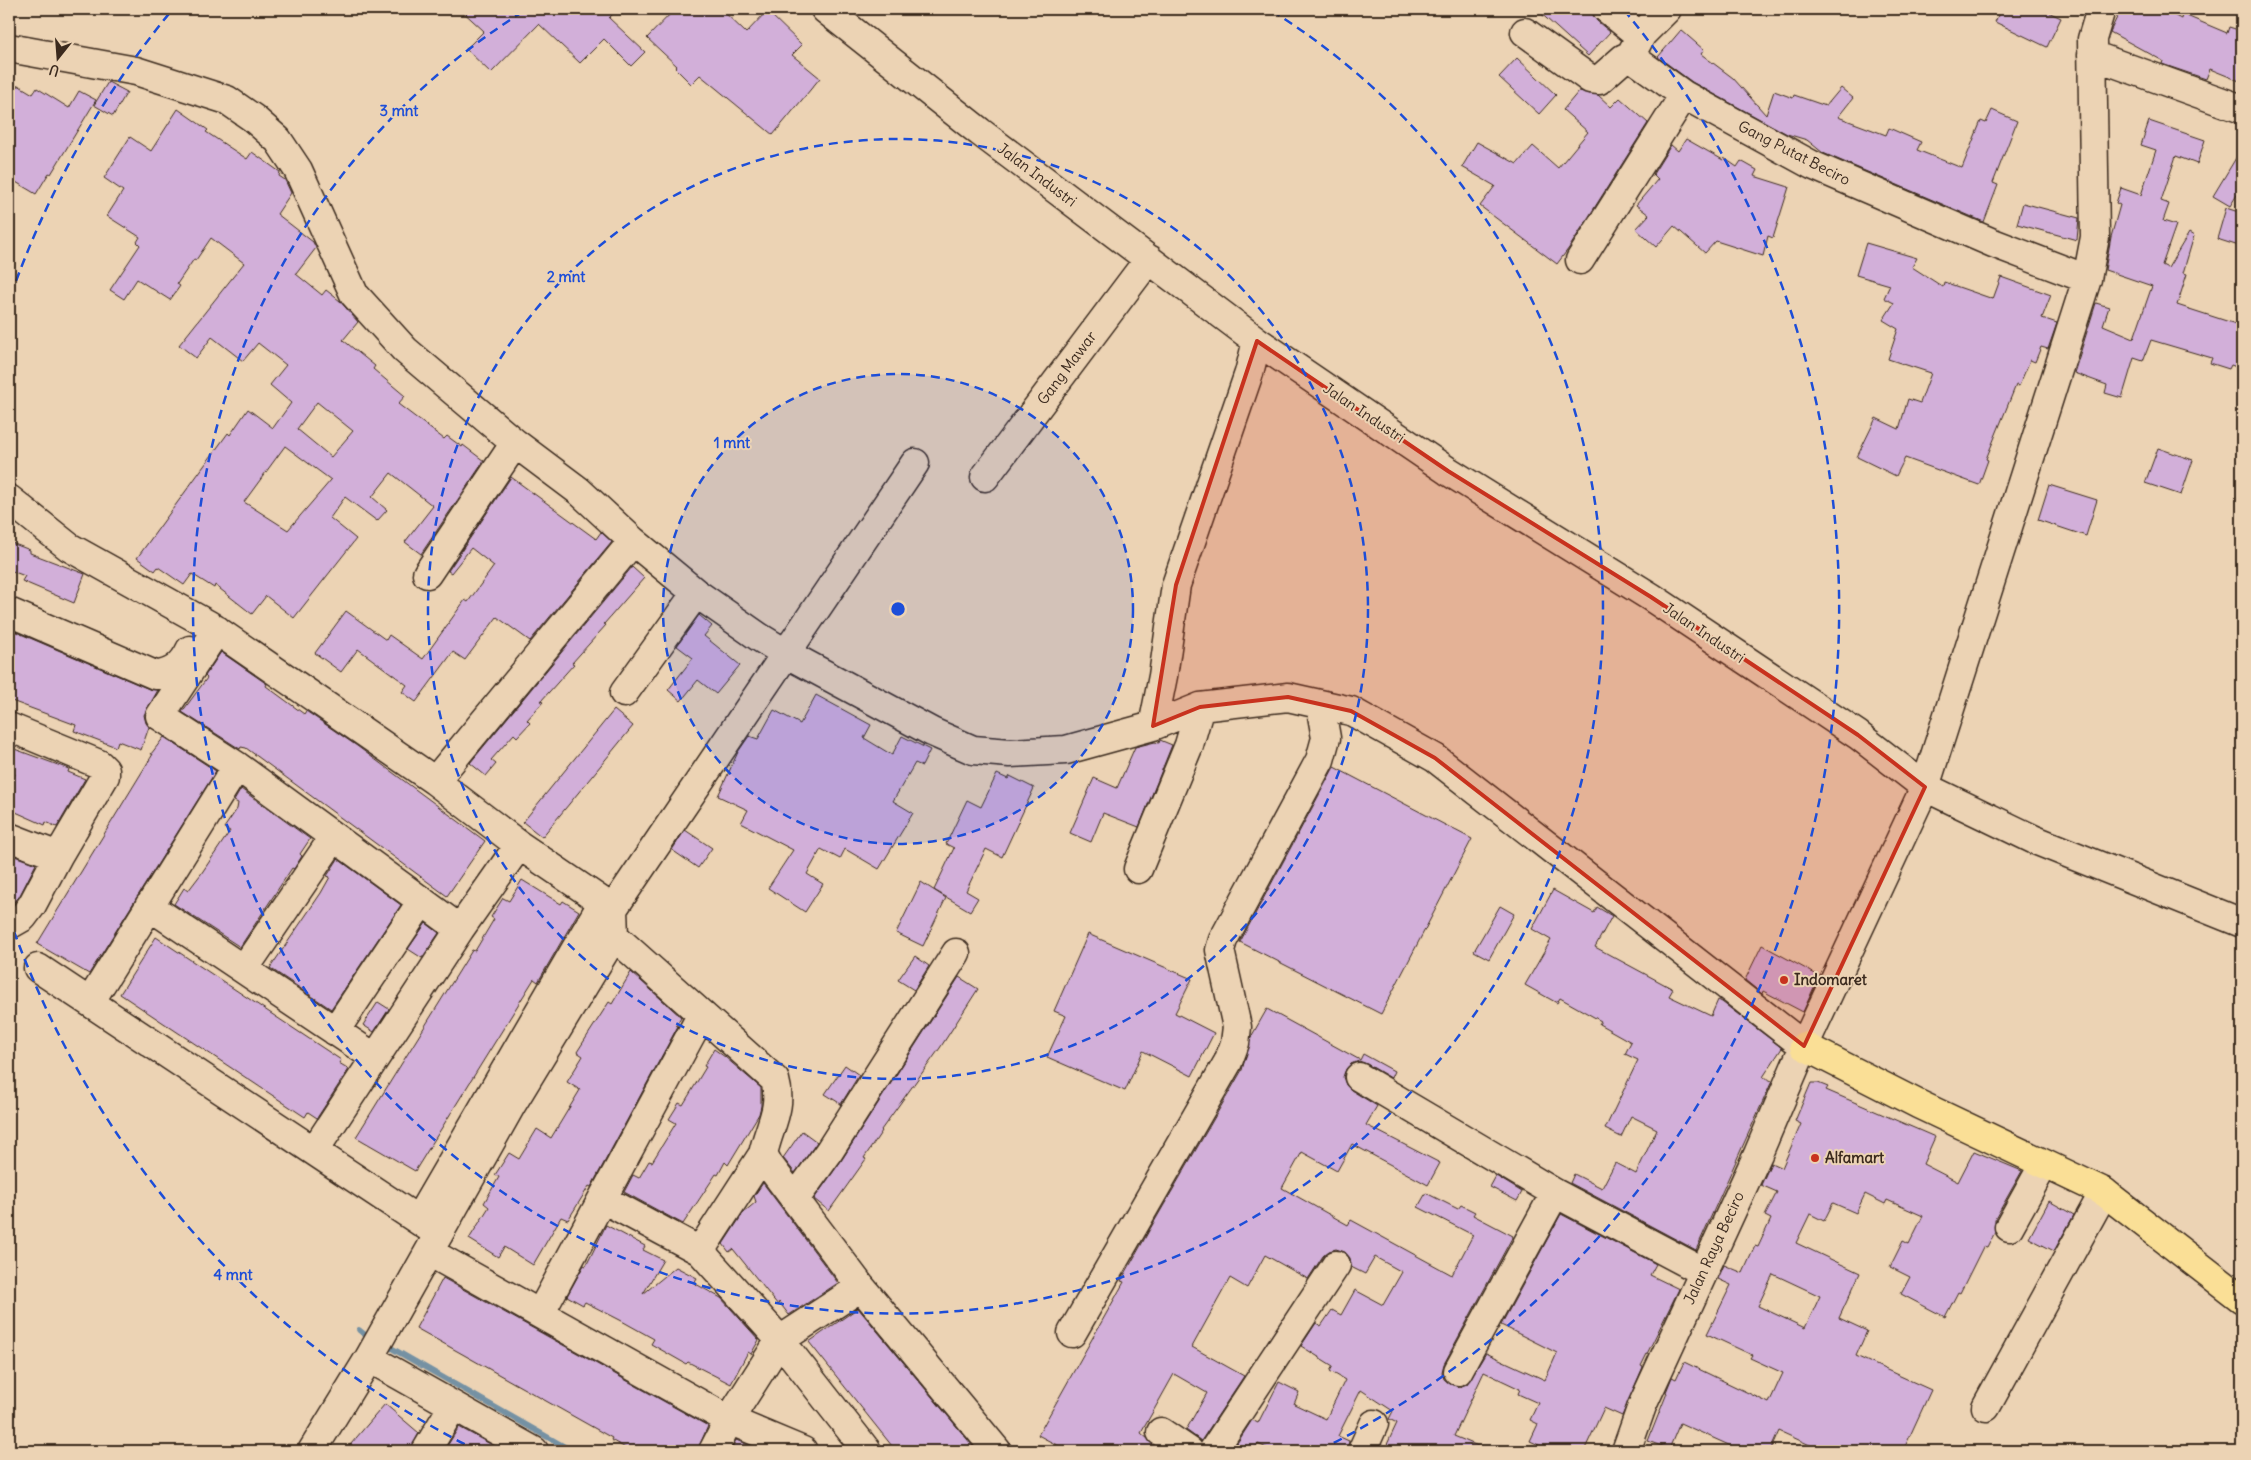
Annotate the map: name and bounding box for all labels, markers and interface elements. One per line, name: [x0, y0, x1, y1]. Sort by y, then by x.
north arrow: [32, 32, 82, 82]
text: U: [47, 60, 61, 80]
text: 3 mnt: [380, 101, 419, 120]
street label: Gang Putat Beciro: [1735, 116, 1854, 189]
street label: Jalan Industri: [994, 139, 1081, 211]
text: 2 mnt: [547, 267, 586, 286]
street label: Gang Mawar: [1033, 327, 1100, 408]
street label: Jalan Industri: [1320, 378, 1409, 447]
text: 1 mnt: [714, 433, 751, 452]
street label: Jalan Industri: [1660, 598, 1749, 667]
centre of rings: [889, 600, 907, 618]
place label: Indomaret: [1794, 970, 1868, 989]
marker: Indomaret: [1778, 974, 1790, 986]
place label: Alfamart: [1825, 1148, 1885, 1167]
marker: Alfamart: [1809, 1152, 1821, 1164]
street label: Jalan Raya Beciro: [1679, 1188, 1748, 1307]
text: 4 mnt: [213, 1265, 253, 1284]

